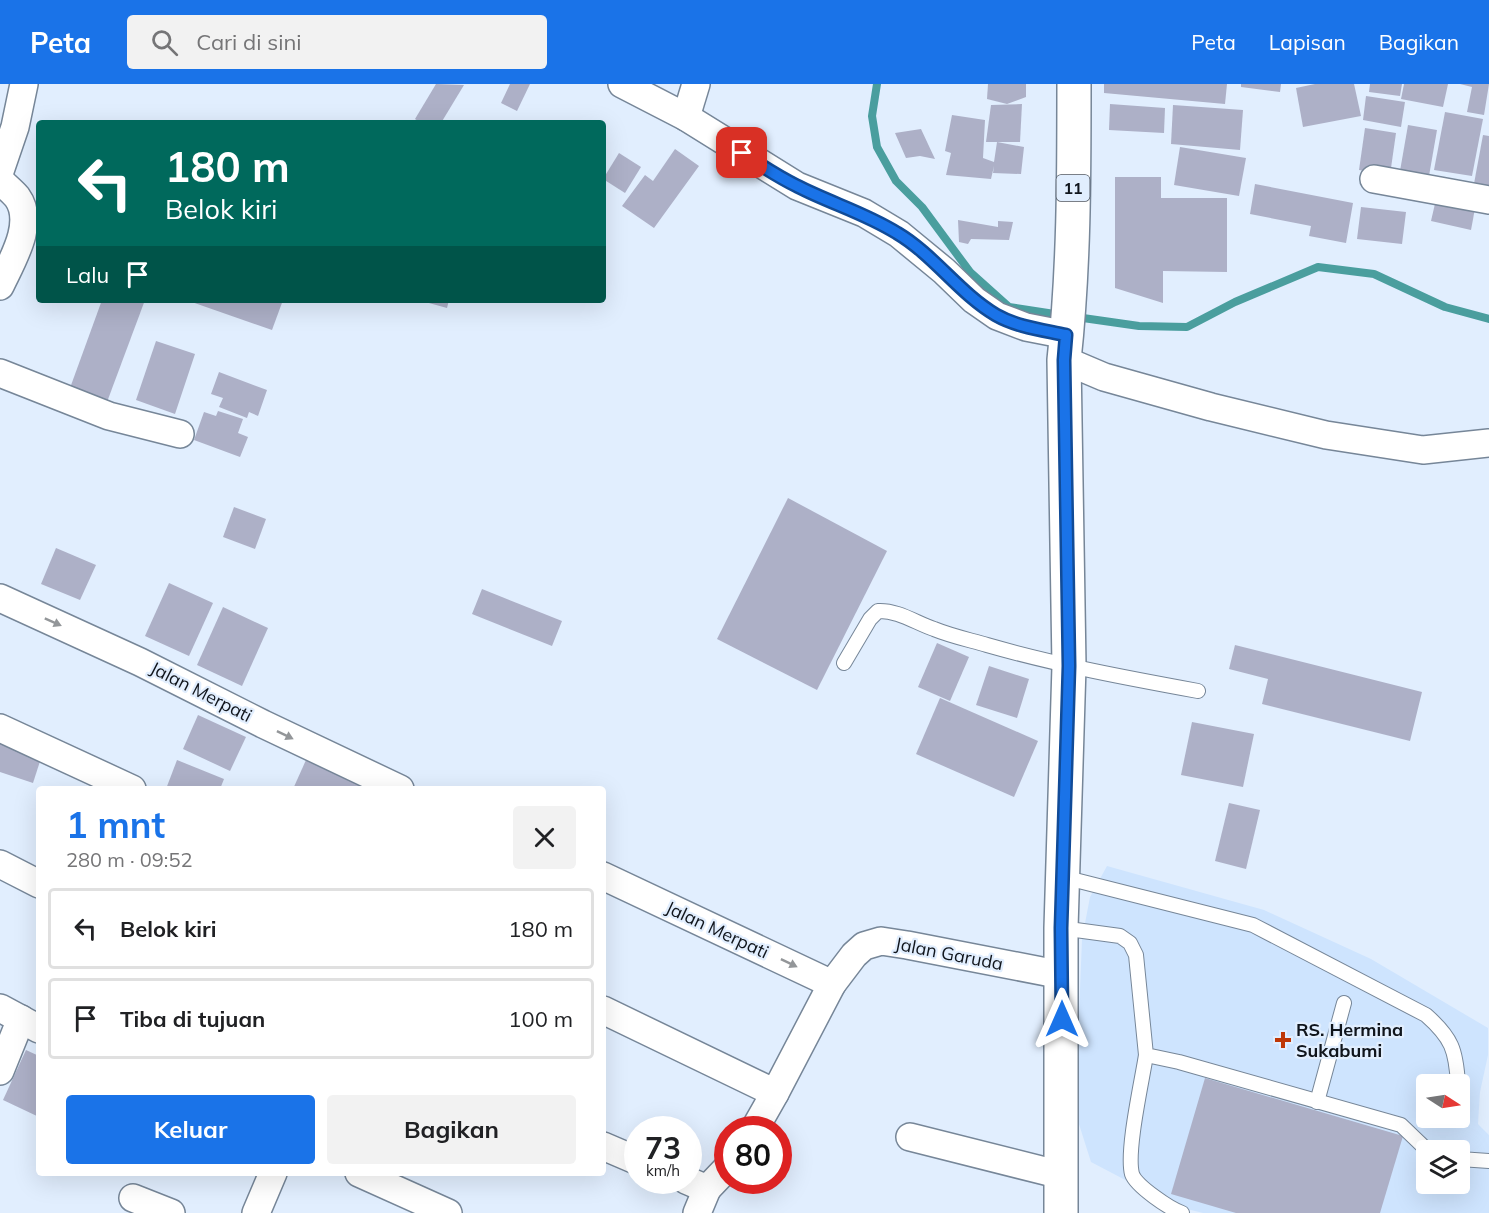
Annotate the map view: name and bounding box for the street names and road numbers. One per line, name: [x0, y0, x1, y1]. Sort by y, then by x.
road number: 11: [1056, 175, 1090, 201]
street label: Jalan Merpati: [147, 656, 256, 727]
street label: Jalan Merpati: [662, 896, 772, 963]
street label: Jalan Garuda: [893, 932, 1005, 975]

